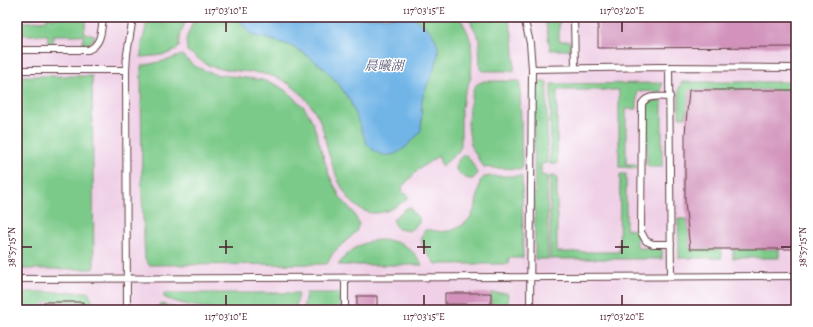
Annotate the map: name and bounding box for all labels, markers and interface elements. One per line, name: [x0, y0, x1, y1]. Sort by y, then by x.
text: 117°03'10"E: [205, 4, 248, 17]
text: 117°03'15"E: [403, 4, 445, 17]
text: 117°03'20"E: [600, 4, 644, 17]
water label: 晨曦湖: [364, 57, 405, 74]
text: 38°57'15"N: [5, 227, 18, 267]
text: 38°57'15"N: [796, 227, 809, 267]
text: 117°03'10"E: [205, 310, 248, 323]
text: 117°03'15"E: [403, 310, 445, 323]
text: 117°03'20"E: [600, 310, 644, 323]

